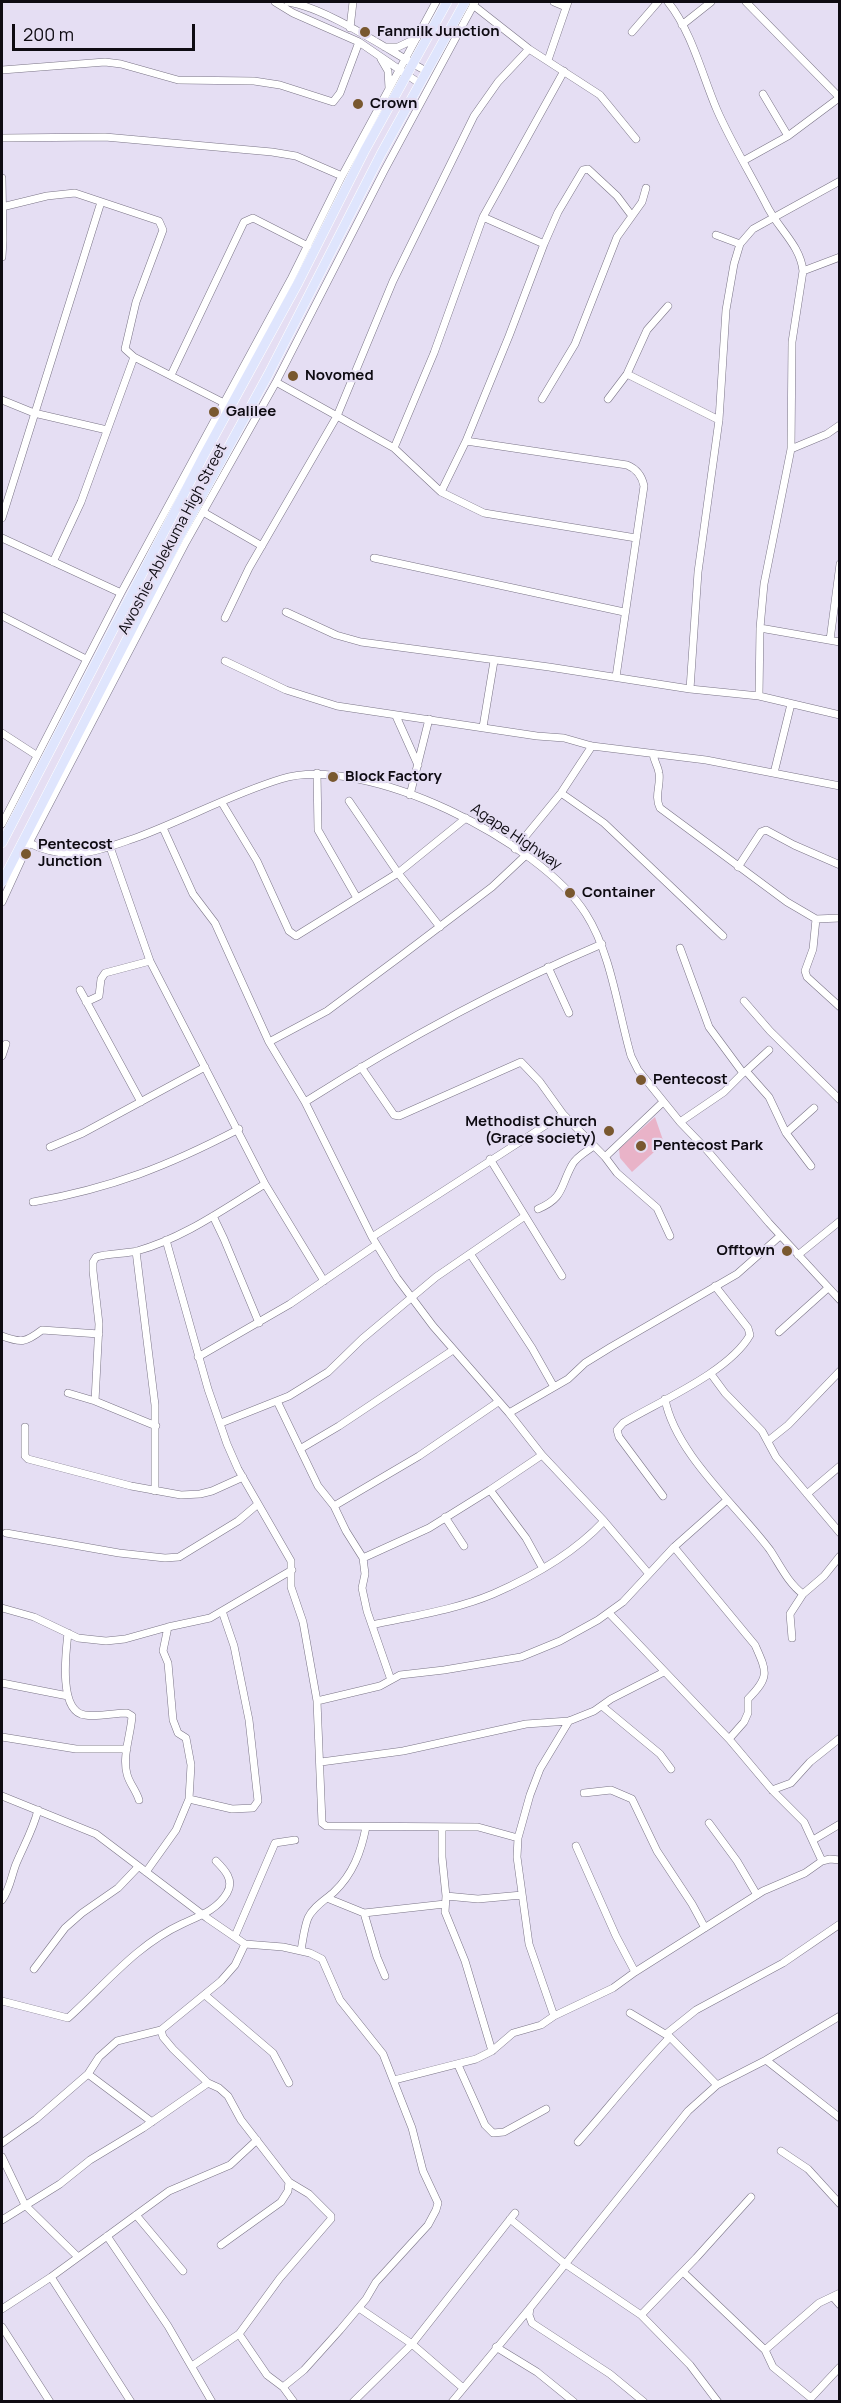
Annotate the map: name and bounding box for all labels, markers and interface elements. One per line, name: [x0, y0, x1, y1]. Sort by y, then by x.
scale bar: [15, 12, 198, 50]
text: 200 m: [23, 22, 74, 46]
place label: Fanmilk Junction: [377, 23, 500, 41]
marker: Fanmilk Junction: [358, 25, 372, 39]
place label: Crown: [370, 95, 417, 113]
marker: Crown: [351, 97, 365, 111]
place label: Novomed: [305, 367, 374, 385]
marker: Novomed: [286, 369, 300, 383]
place label: Galilee: [226, 403, 276, 421]
marker: Galilee: [207, 405, 221, 419]
street label: Awoshie-Ablekuma High Street: [115, 440, 231, 638]
place label: Block Factory: [345, 768, 442, 786]
marker: Block Factory: [326, 770, 340, 784]
street label: Agape Highway: [467, 800, 565, 874]
place label: Pentecost Junction: [38, 836, 113, 871]
marker: Pentecost Junction: [19, 847, 33, 861]
place label: Container: [582, 884, 655, 902]
marker: Container: [563, 886, 577, 900]
place label: Pentecost: [653, 1071, 728, 1089]
marker: Pentecost: [634, 1073, 648, 1087]
place label: Methodist Church (Grace society): [465, 1113, 597, 1148]
marker: Methodist Church (Grace society): [602, 1124, 616, 1138]
place label: Pentecost Park: [653, 1137, 763, 1155]
marker: Pentecost Park: [634, 1139, 648, 1153]
place label: Offtown: [717, 1242, 775, 1260]
marker: Offtown: [780, 1244, 794, 1258]

